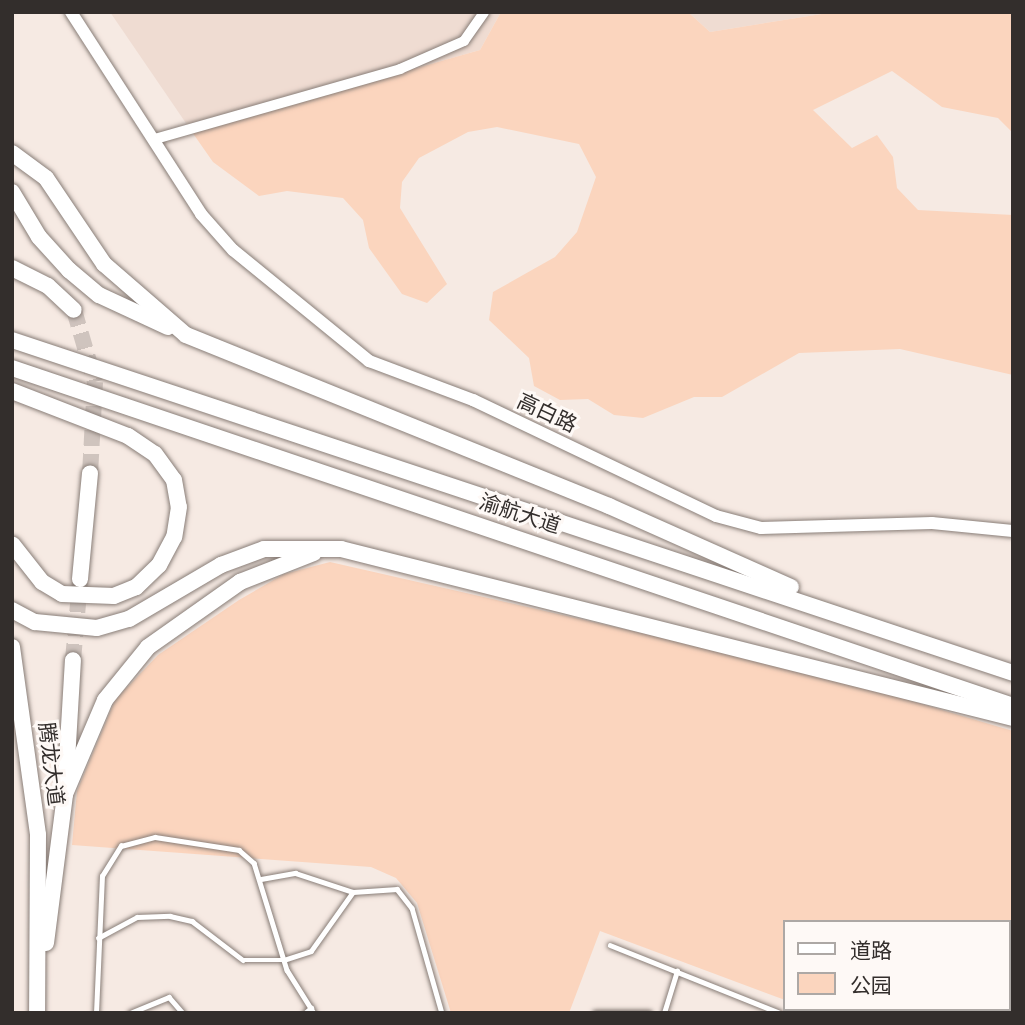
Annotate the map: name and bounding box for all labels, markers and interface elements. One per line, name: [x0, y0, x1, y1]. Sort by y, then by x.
street label: 高白路: [513, 388, 581, 438]
street label: 渝航大道: [476, 489, 564, 539]
street label: 腾龙大道: [33, 721, 69, 807]
legend: [783, 920, 1011, 1011]
text: 道路: [850, 937, 892, 964]
text: 公园: [850, 972, 892, 999]

